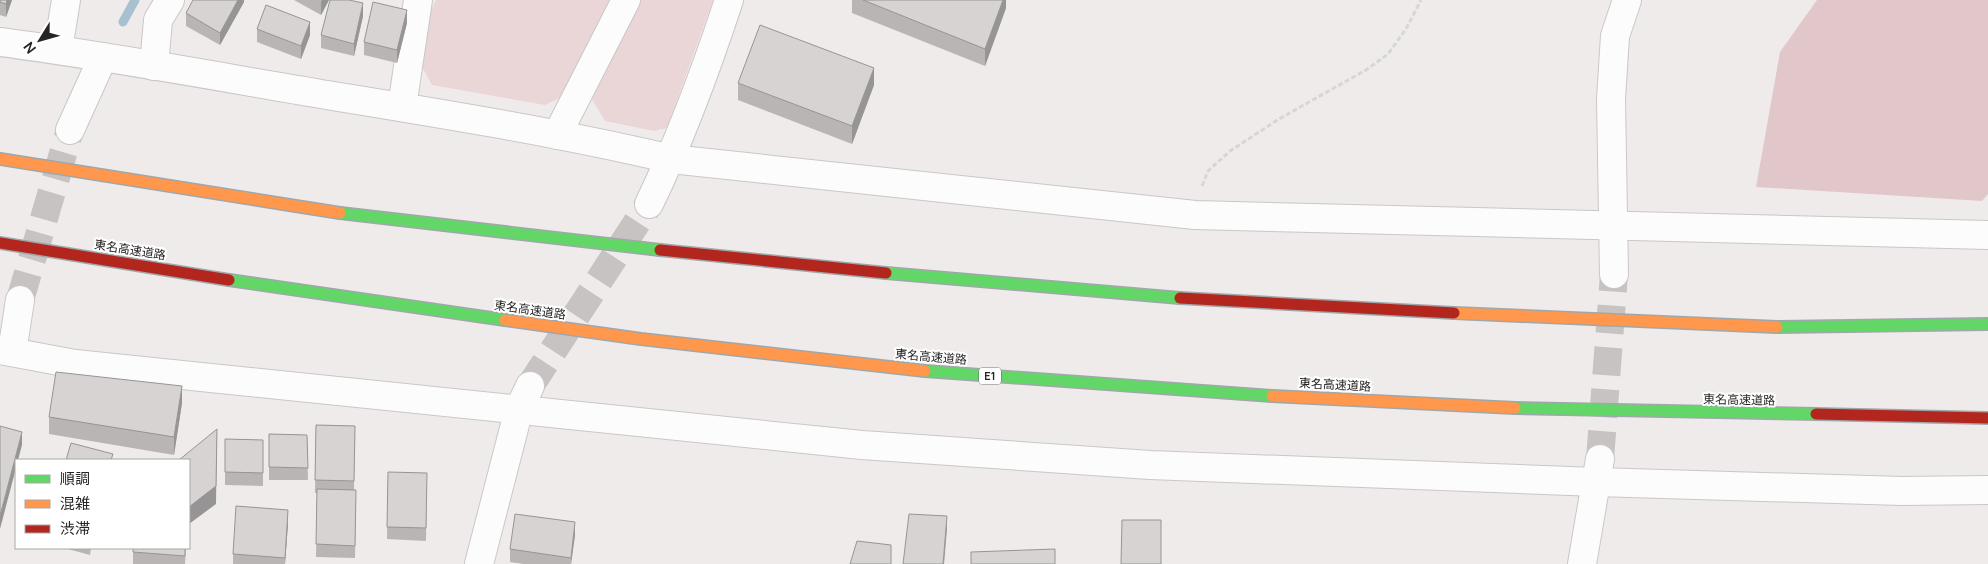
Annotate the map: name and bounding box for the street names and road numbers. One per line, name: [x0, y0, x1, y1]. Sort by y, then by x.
street label: 東名高速道路: [93, 235, 167, 264]
street label: 東名高速道路: [493, 296, 567, 323]
street label: 東名高速道路: [894, 345, 968, 368]
road number: E1: [979, 368, 1001, 384]
street label: 東名高速道路: [1299, 374, 1371, 395]
street label: 東名高速道路: [1703, 390, 1775, 409]

